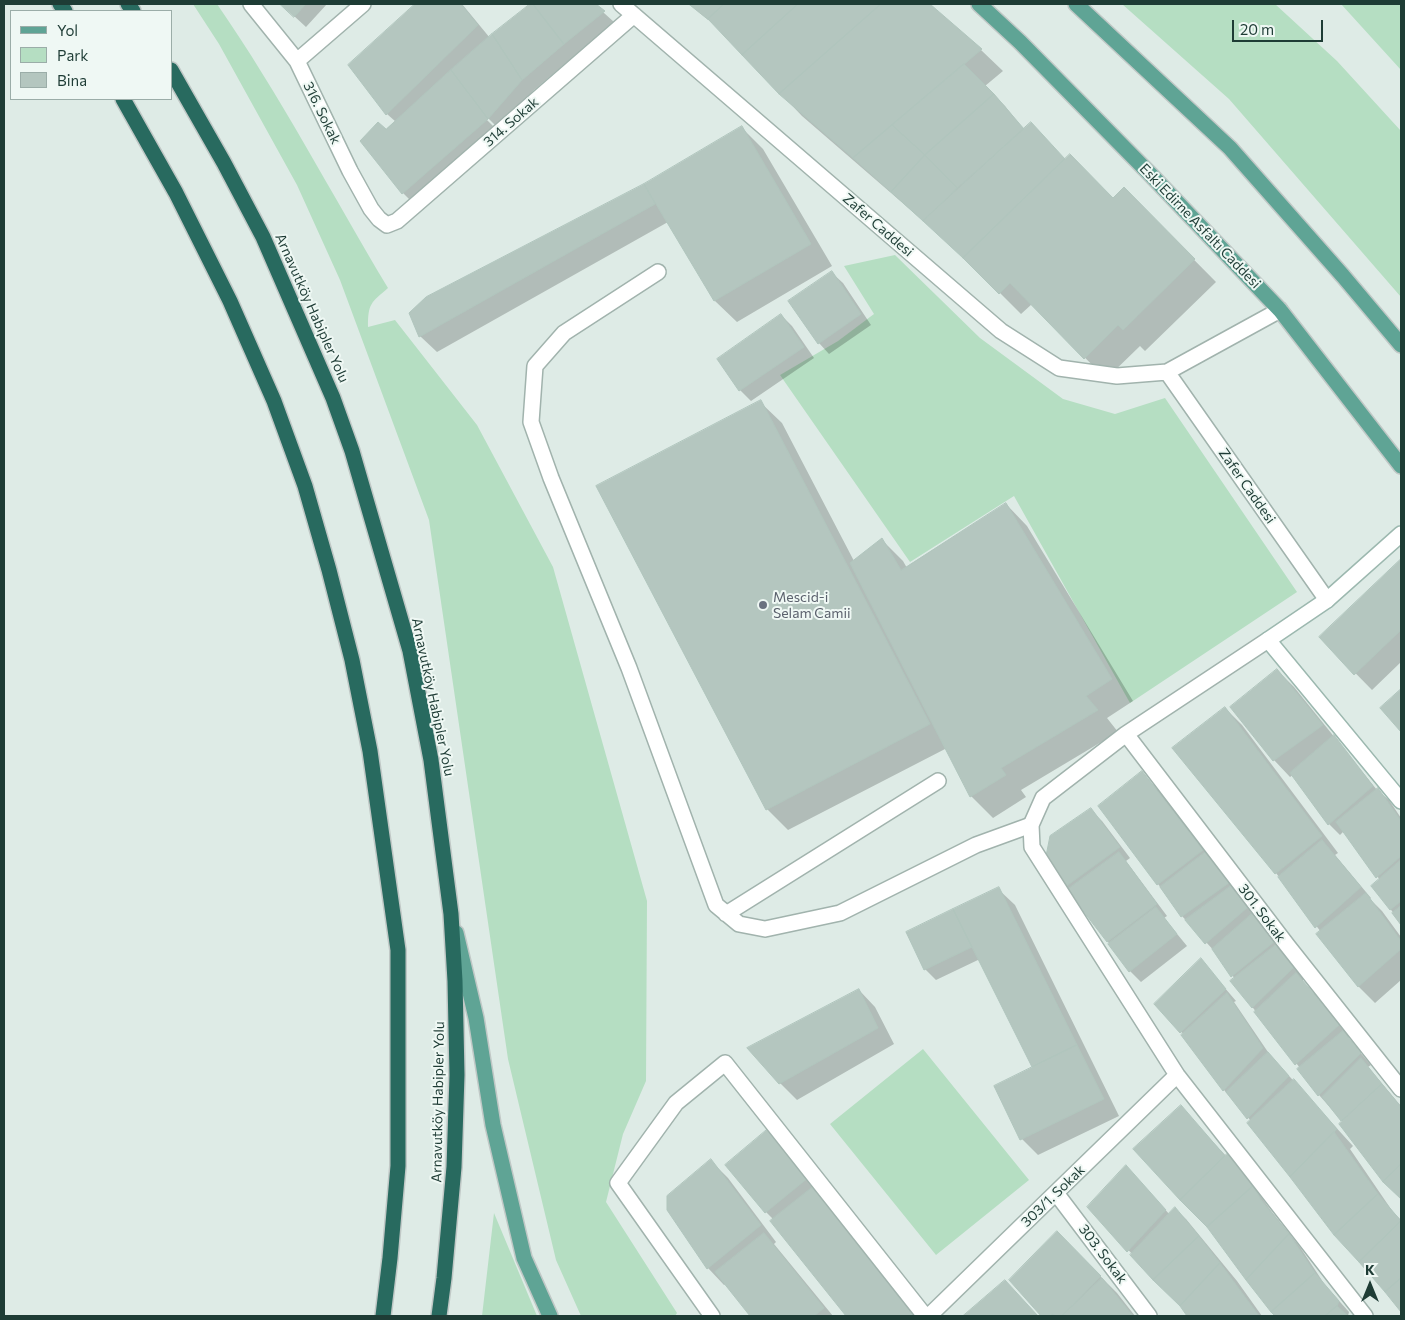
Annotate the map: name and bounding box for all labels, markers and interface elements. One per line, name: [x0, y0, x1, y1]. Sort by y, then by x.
legend: [10, 10, 172, 100]
scale bar: [1235, 10, 1326, 42]
text: 20 m: [1240, 20, 1274, 38]
text: Yol: [57, 21, 78, 39]
text: Park: [57, 46, 88, 64]
text: Bina: [57, 71, 87, 89]
street label: 316. Sokak: [300, 79, 344, 147]
street label: 314. Sokak: [480, 94, 542, 150]
street label: Eski Edirne Asfaltı Caddesi: [1136, 160, 1264, 292]
street label: Zafer Caddesi: [839, 190, 917, 260]
street label: Arnavutköy Habipler Yolu: [272, 231, 352, 385]
street label: Zafer Caddesi: [1215, 445, 1279, 527]
place label: Mescid-i Selam Camii: [773, 589, 851, 622]
marker: Mescid-i Selam Camii: [757, 599, 769, 611]
street label: Arnavutköy Habipler Yolu: [408, 616, 458, 778]
street label: 301. Sokak: [1235, 881, 1289, 945]
street label: Arnavutköy Habipler Yolu: [428, 1021, 448, 1183]
street label: 303/1. Sokak: [1018, 1161, 1088, 1231]
street label: 303. Sokak: [1075, 1221, 1131, 1287]
north arrow: [1345, 1260, 1395, 1310]
text: K: [1365, 1261, 1375, 1278]

